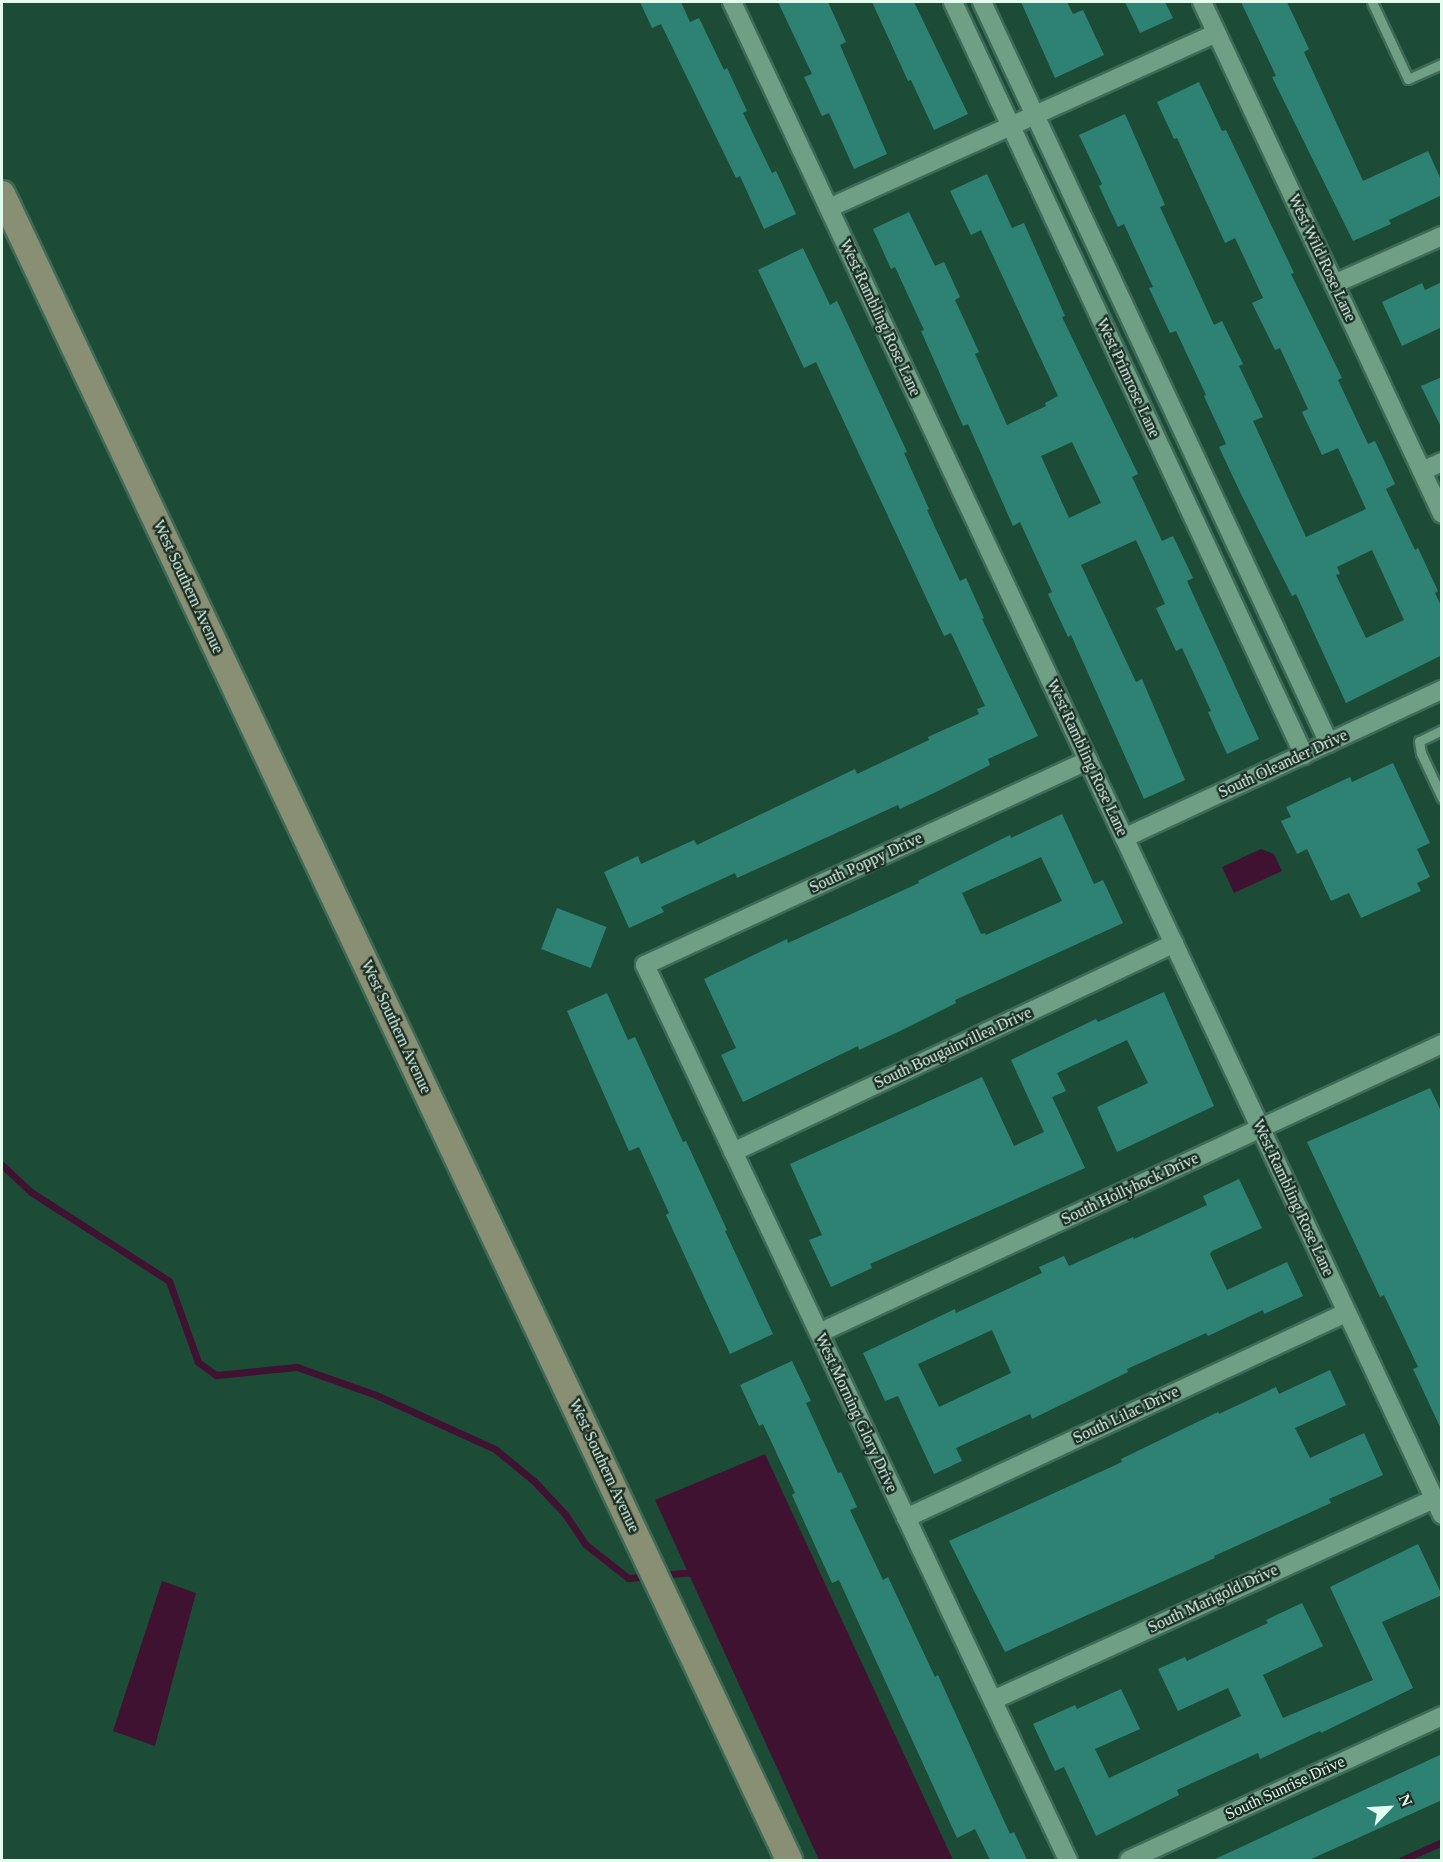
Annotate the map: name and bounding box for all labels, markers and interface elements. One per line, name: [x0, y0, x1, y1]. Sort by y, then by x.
street label: West Wild Rose Lane: [1284, 191, 1360, 325]
street label: West Rambling Rose Lane: [835, 237, 925, 399]
street label: West Primrose Lane: [1092, 315, 1164, 441]
street label: West Southern Avenue: [148, 517, 228, 657]
street label: West Rambling Rose Lane: [1042, 677, 1132, 839]
street label: South Oleander Drive: [1215, 726, 1351, 802]
street label: South Poppy Drive: [806, 828, 926, 898]
street label: West Southern Avenue: [356, 957, 436, 1097]
street label: South Bougainvillea Drive: [871, 1003, 1035, 1093]
street label: West Rambling Rose Lane: [1248, 1117, 1338, 1279]
street label: South Hollyhock Drive: [1058, 1149, 1202, 1229]
street label: West Morning Glory Drive: [811, 1330, 901, 1496]
street label: South Lilac Drive: [1070, 1382, 1182, 1448]
street label: West Southern Avenue: [564, 1396, 644, 1536]
street label: South Marigold Drive: [1145, 1560, 1281, 1638]
street label: South Sunrise Drive: [1222, 1752, 1348, 1824]
north arrow: [1359, 1778, 1419, 1838]
text: N: [1396, 1791, 1416, 1809]

